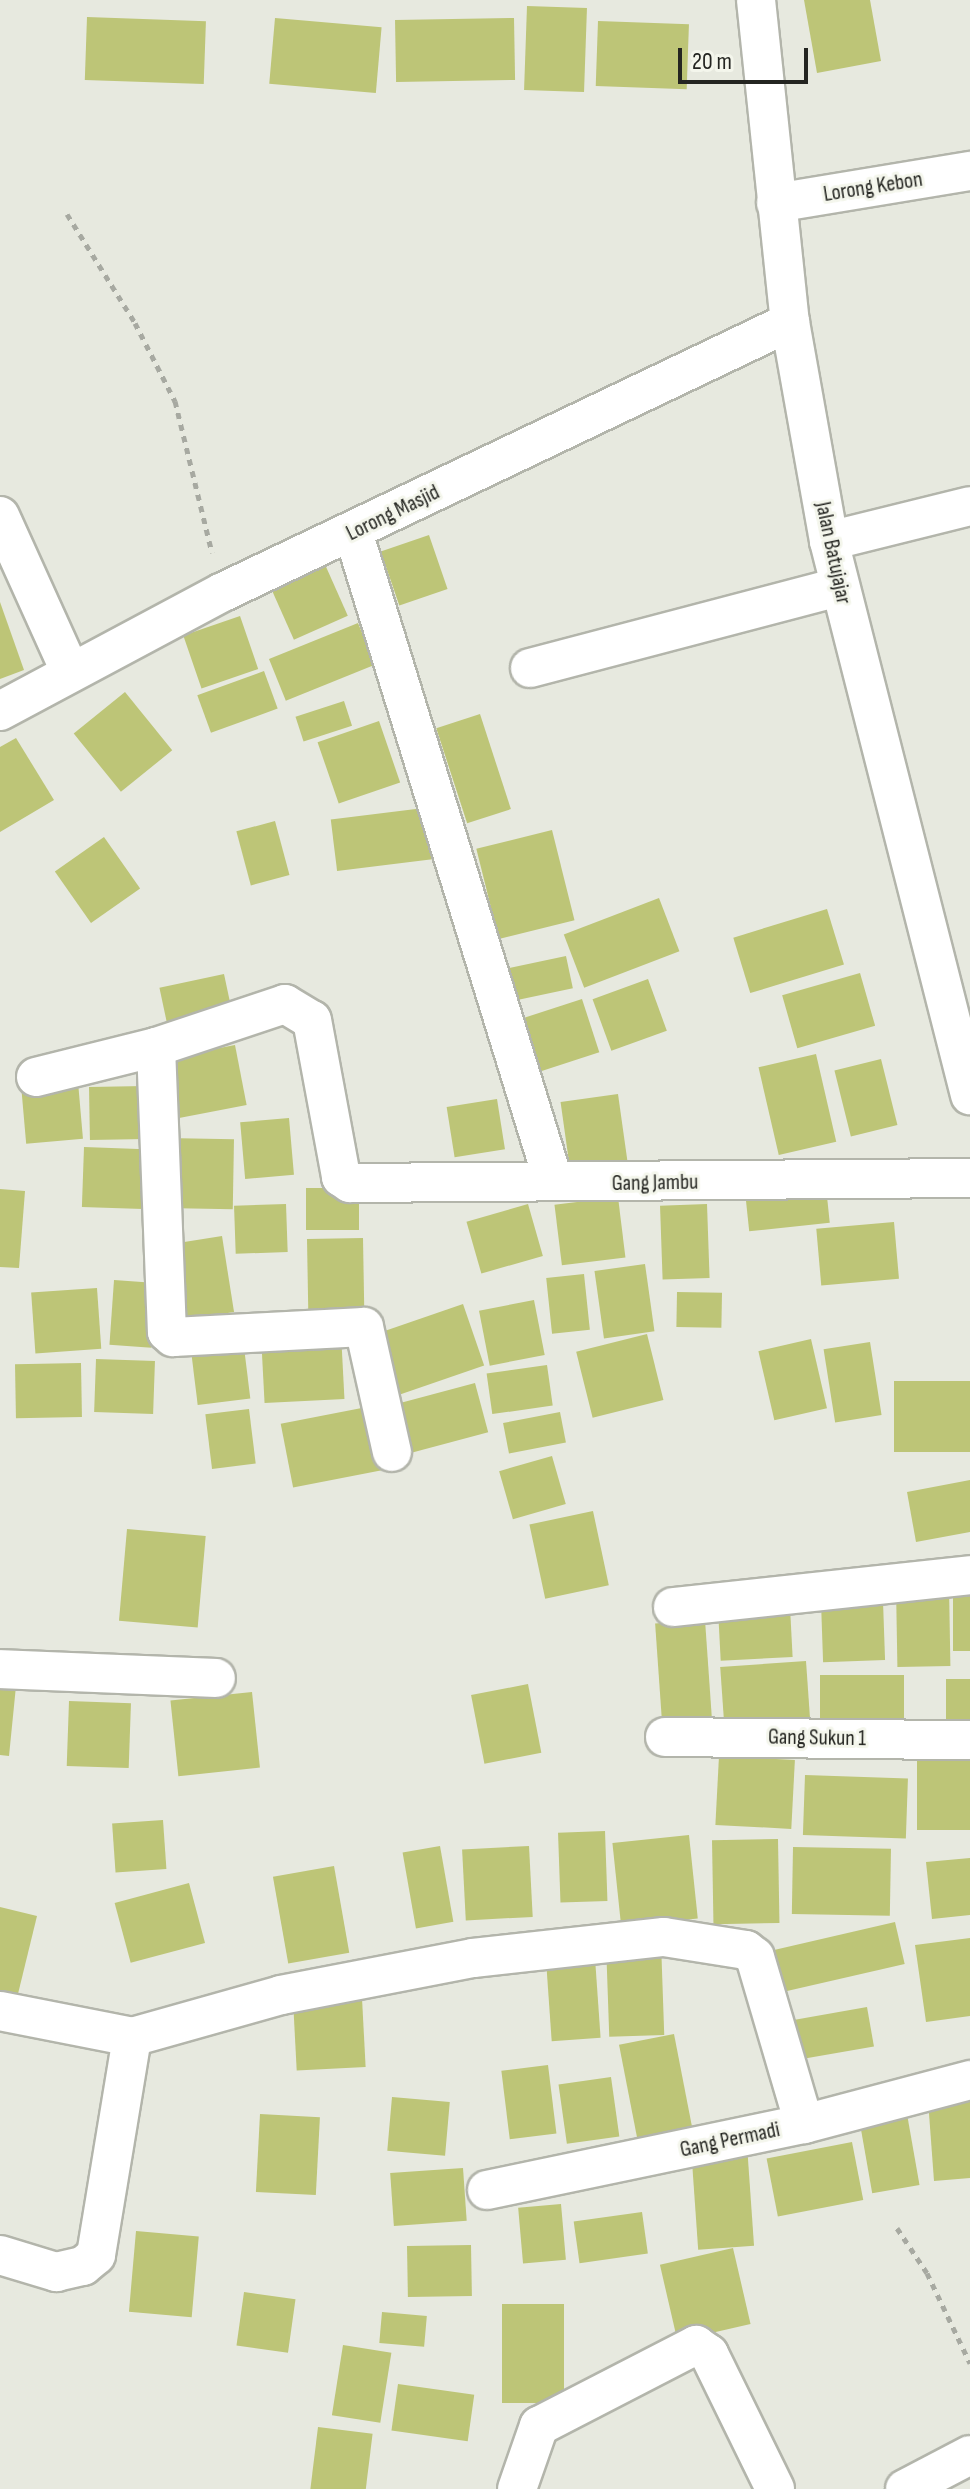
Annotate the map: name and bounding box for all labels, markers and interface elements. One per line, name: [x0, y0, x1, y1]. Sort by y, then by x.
scale bar: [682, 32, 812, 82]
text: 20 m: [692, 47, 732, 76]
street label: Lorong Kebon: [822, 166, 924, 208]
street label: Lorong Masjid: [342, 479, 444, 547]
street label: Jalan Batujajar: [809, 499, 857, 607]
street label: Gang Jambu: [612, 1169, 698, 1197]
street label: Gang Sukun 1: [768, 1724, 866, 1752]
street label: Gang Permadi: [678, 2117, 782, 2163]

